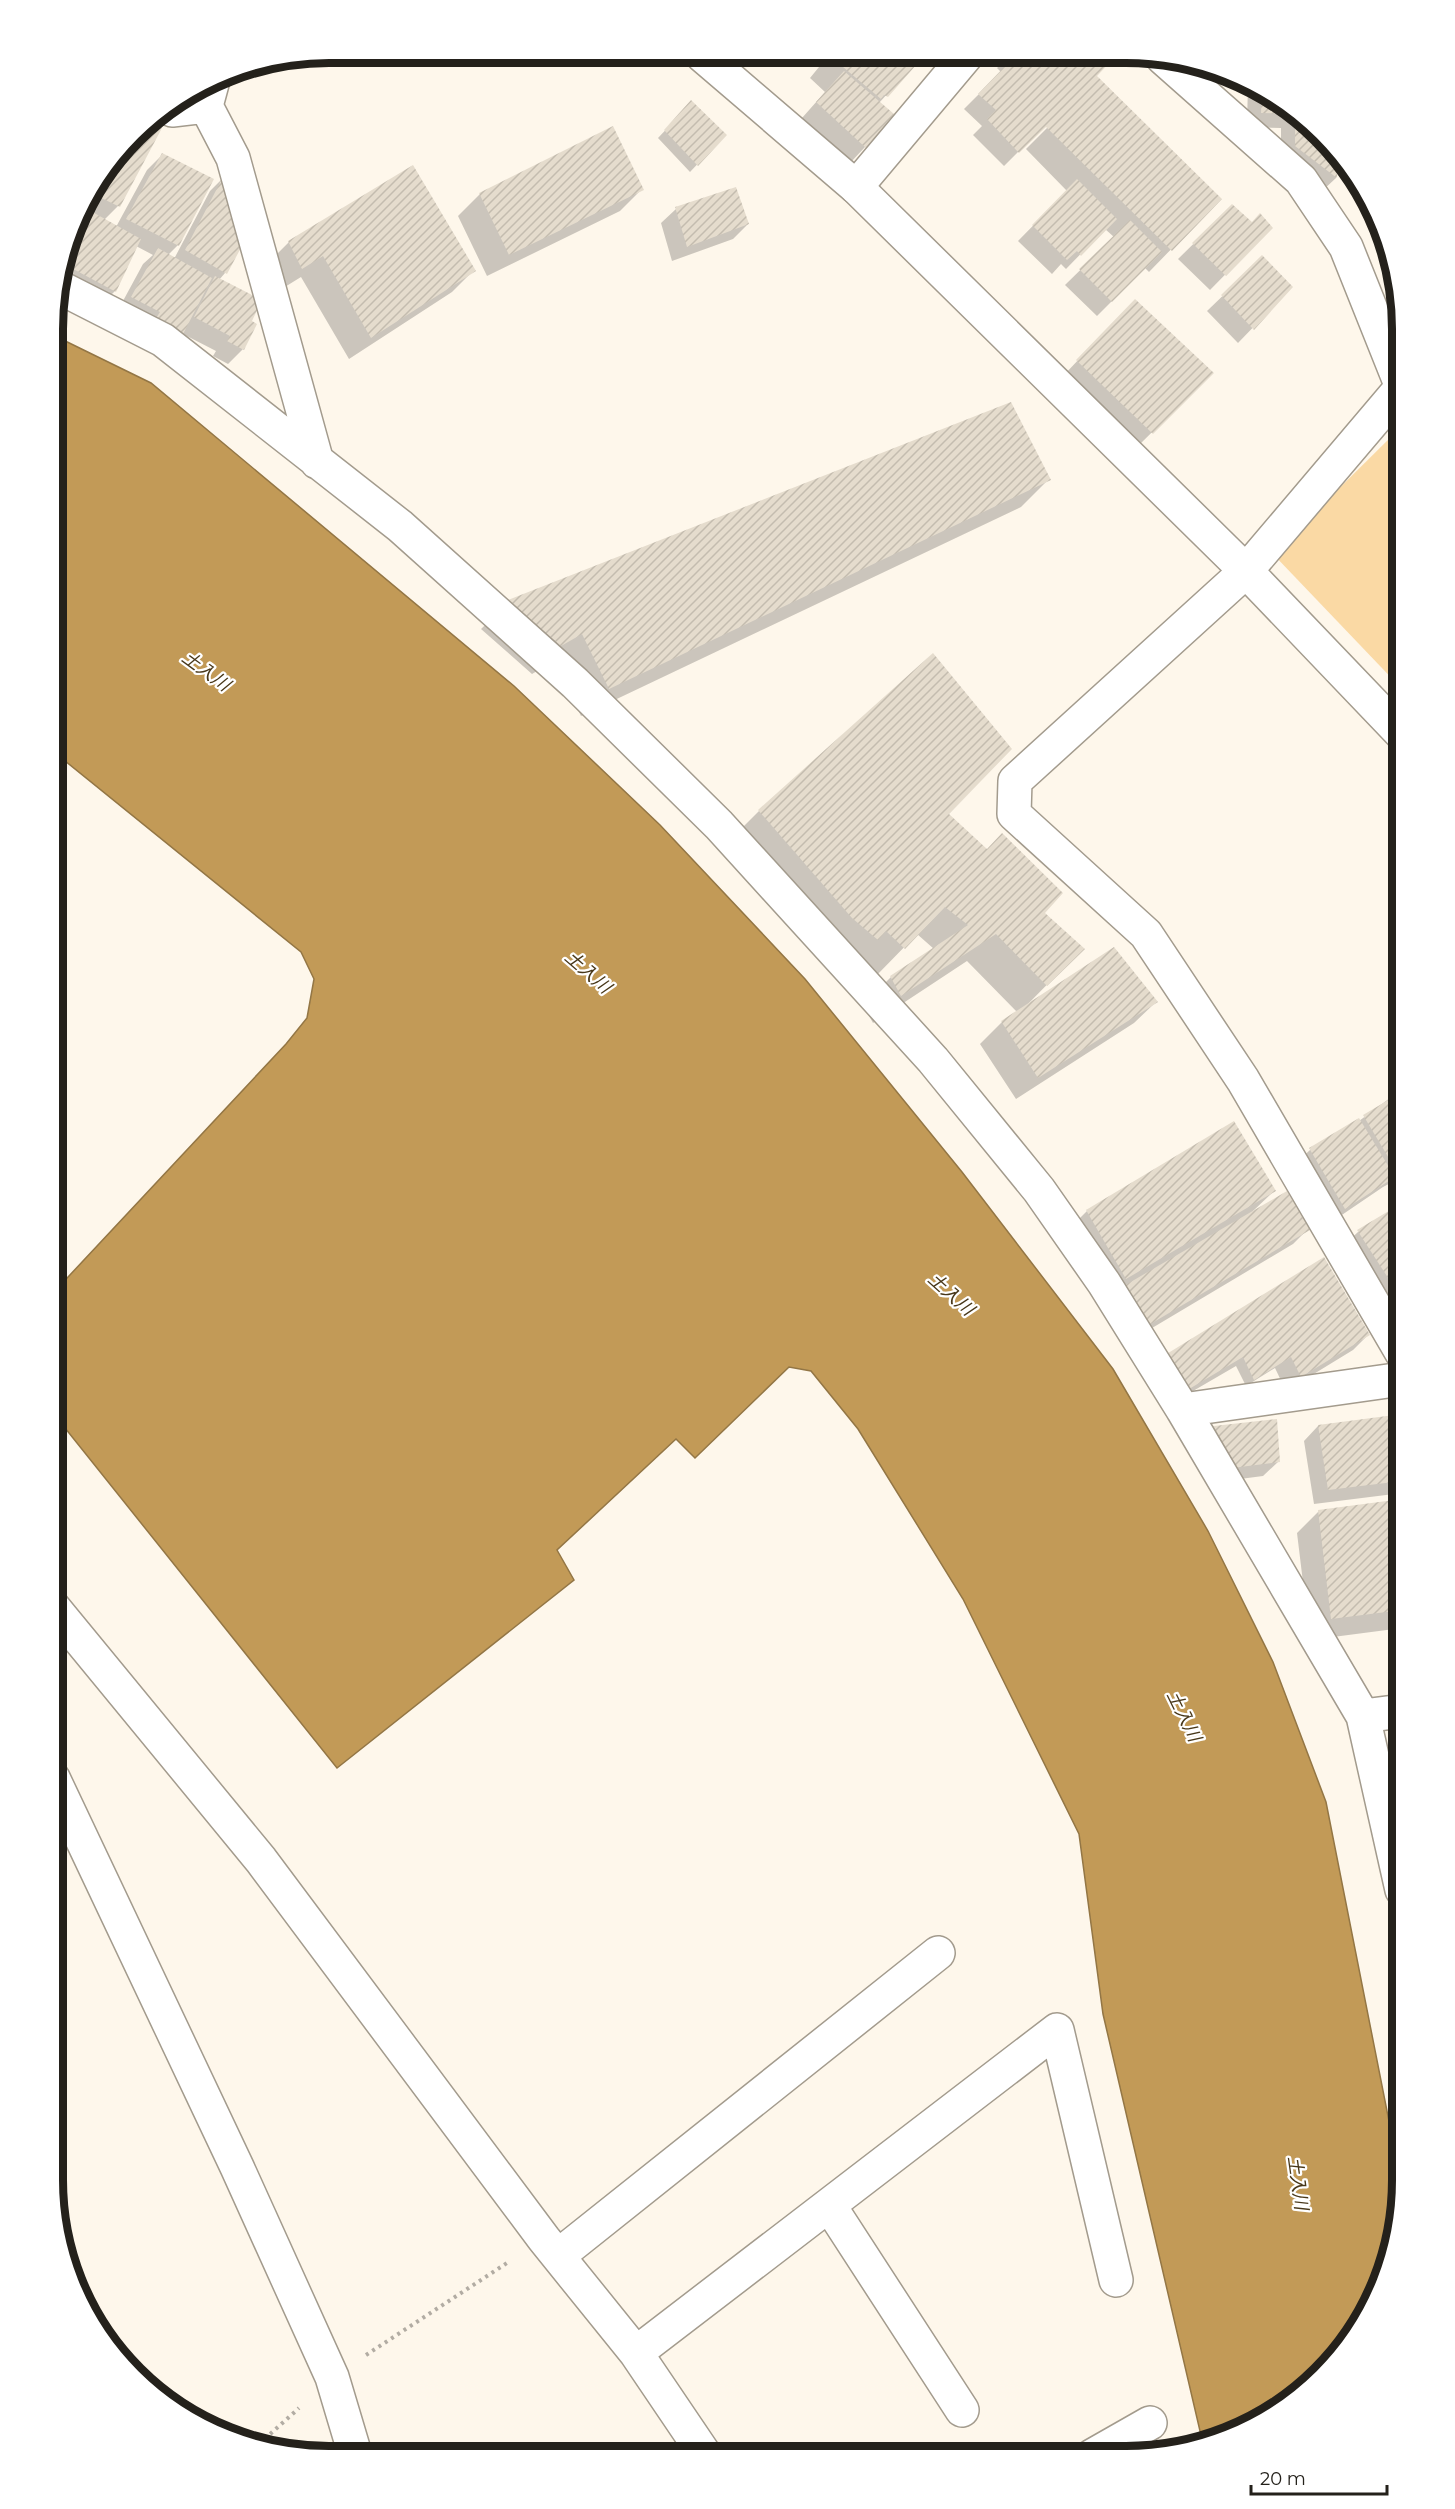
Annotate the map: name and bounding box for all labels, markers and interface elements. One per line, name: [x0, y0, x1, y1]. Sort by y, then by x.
water label: 土入川: [178, 646, 236, 697]
water label: 土入川: [560, 946, 617, 999]
water label: 土入川: [924, 1268, 980, 1322]
water label: 土入川: [1162, 1687, 1207, 1747]
water label: 土入川: [1283, 2155, 1313, 2213]
scale bar: [1251, 2458, 1388, 2496]
text: 20 m: [1260, 2468, 1306, 2490]

